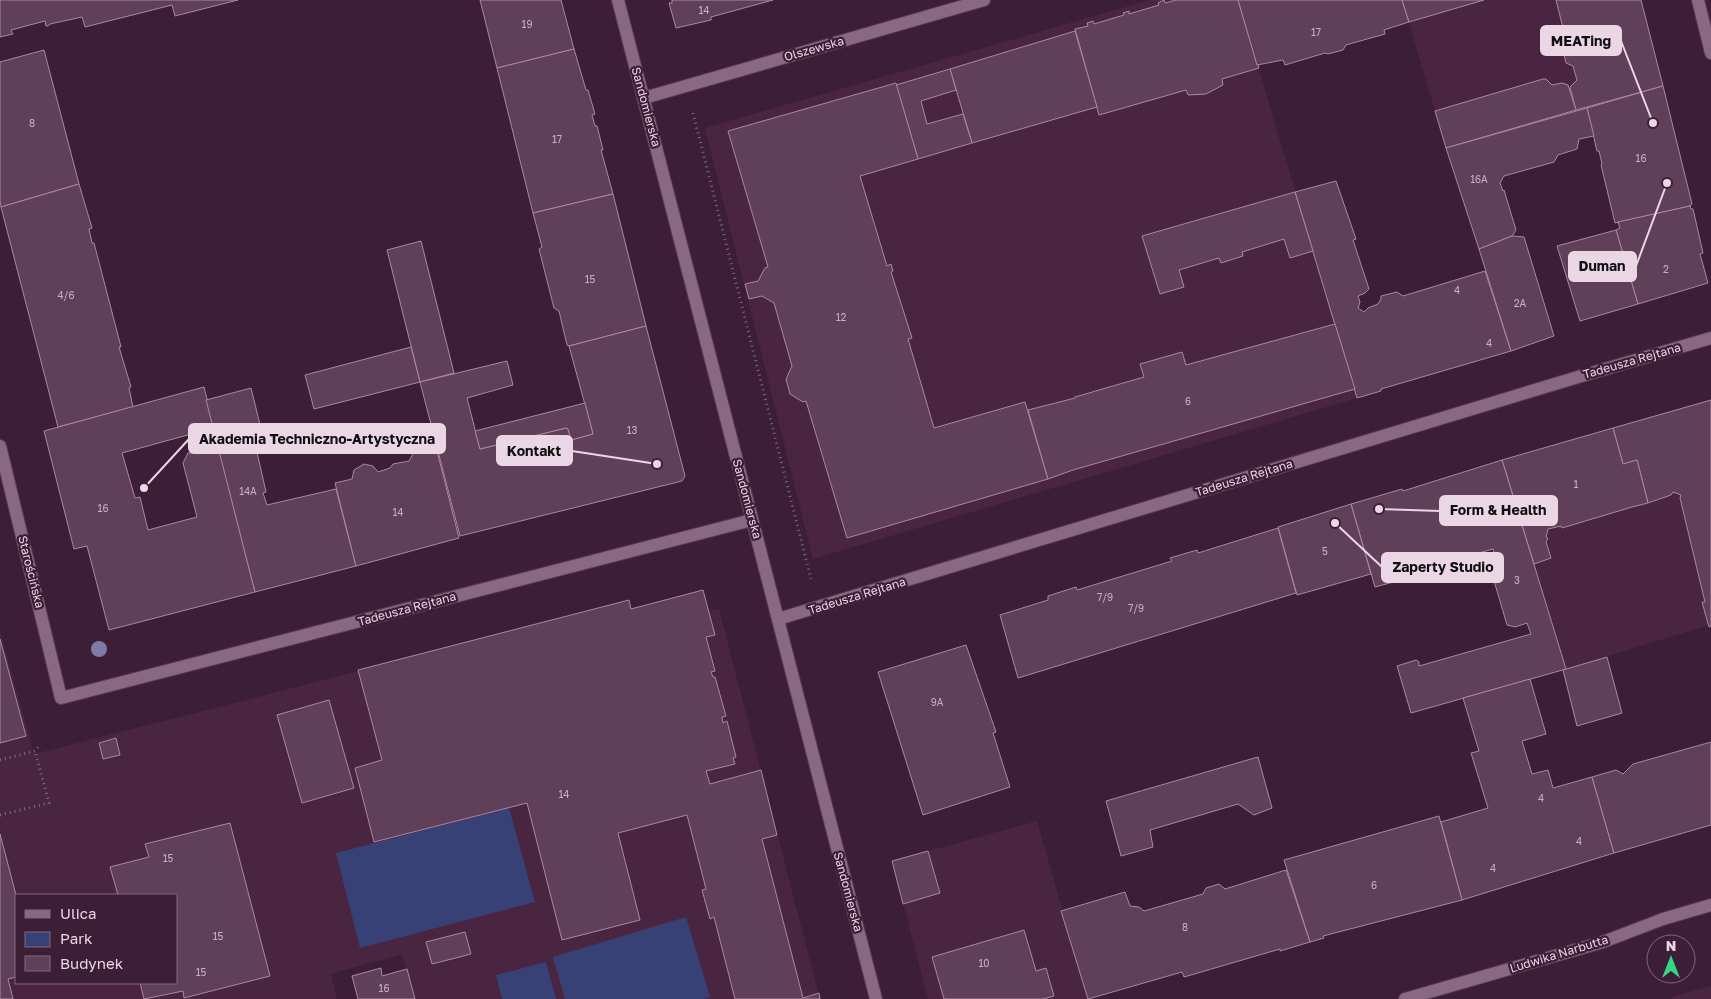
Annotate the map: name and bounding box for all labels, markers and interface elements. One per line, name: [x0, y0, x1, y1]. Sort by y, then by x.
house number: 14: [699, 4, 709, 16]
house number: 19: [522, 18, 532, 30]
house number: 17: [1311, 26, 1321, 38]
callout: MEATing: [1541, 26, 1621, 55]
text: MEATing: [1551, 32, 1611, 49]
street label: Olszewska: [782, 33, 846, 64]
street label: Sandomierska: [629, 65, 664, 148]
house number: 8: [29, 117, 35, 129]
house number: 17: [552, 133, 562, 145]
house number: 16: [1636, 152, 1646, 164]
house number: 16A: [1470, 173, 1488, 185]
callout: Duman: [1569, 252, 1636, 281]
text: Duman: [1578, 257, 1626, 274]
house number: 2: [1663, 263, 1669, 275]
house number: 15: [585, 273, 596, 285]
house number: 4: [1454, 284, 1460, 296]
house number: 4/6: [58, 289, 74, 301]
house number: 2A: [1514, 297, 1527, 309]
house number: 12: [836, 311, 847, 323]
house number: 4: [1486, 337, 1492, 349]
street label: Tadeusza Rejtana: [1581, 339, 1682, 382]
house number: 6: [1185, 395, 1191, 407]
callout: Akademia Techniczno-Artystyczna: [189, 424, 445, 453]
house number: 13: [627, 424, 637, 436]
text: Akademia Techniczno-Artystyczna: [199, 430, 435, 447]
callout: Kontakt: [497, 436, 572, 465]
text: Kontakt: [507, 442, 562, 459]
street label: Tadeusza Rejtana: [1193, 456, 1294, 499]
street label: Sandomierska: [730, 457, 765, 540]
house number: 1: [1574, 478, 1579, 490]
house number: 14A: [239, 485, 257, 497]
callout: Form & Health: [1440, 496, 1557, 525]
text: Form & Health: [1450, 501, 1546, 518]
house number: 16: [98, 502, 108, 514]
house number: 14: [393, 506, 403, 518]
street label: Starościńska: [15, 534, 48, 610]
house number: 5: [1322, 545, 1328, 557]
callout: Zaperty Studio: [1382, 553, 1503, 582]
text: Zaperty Studio: [1392, 558, 1494, 575]
street label: Tadeusza Rejtana: [806, 574, 907, 617]
house number: 3: [1514, 574, 1520, 586]
street label: Tadeusza Rejtana: [356, 588, 458, 629]
house number: 7/9: [1097, 591, 1113, 603]
house number: 7/9: [1128, 602, 1144, 614]
house number: 9A: [931, 696, 944, 708]
house number: 14: [559, 788, 569, 800]
house number: 4: [1538, 792, 1544, 804]
house number: 4: [1576, 835, 1582, 847]
street label: Sandomierska: [831, 850, 866, 933]
house number: 15: [163, 852, 174, 864]
house number: 4: [1490, 862, 1496, 874]
house number: 6: [1371, 879, 1377, 891]
legend: [15, 894, 178, 984]
text: Ulica: [60, 904, 96, 922]
house number: 8: [1182, 921, 1188, 933]
text: Park: [60, 929, 93, 947]
house number: 15: [213, 930, 224, 942]
street label: Ludwika Narbutta: [1508, 931, 1610, 976]
north arrow: [1646, 934, 1696, 984]
text: N: [1666, 937, 1676, 954]
text: Budynek: [60, 954, 124, 972]
house number: 10: [978, 957, 990, 969]
house number: 15: [196, 966, 207, 978]
house number: 16: [379, 982, 389, 994]

